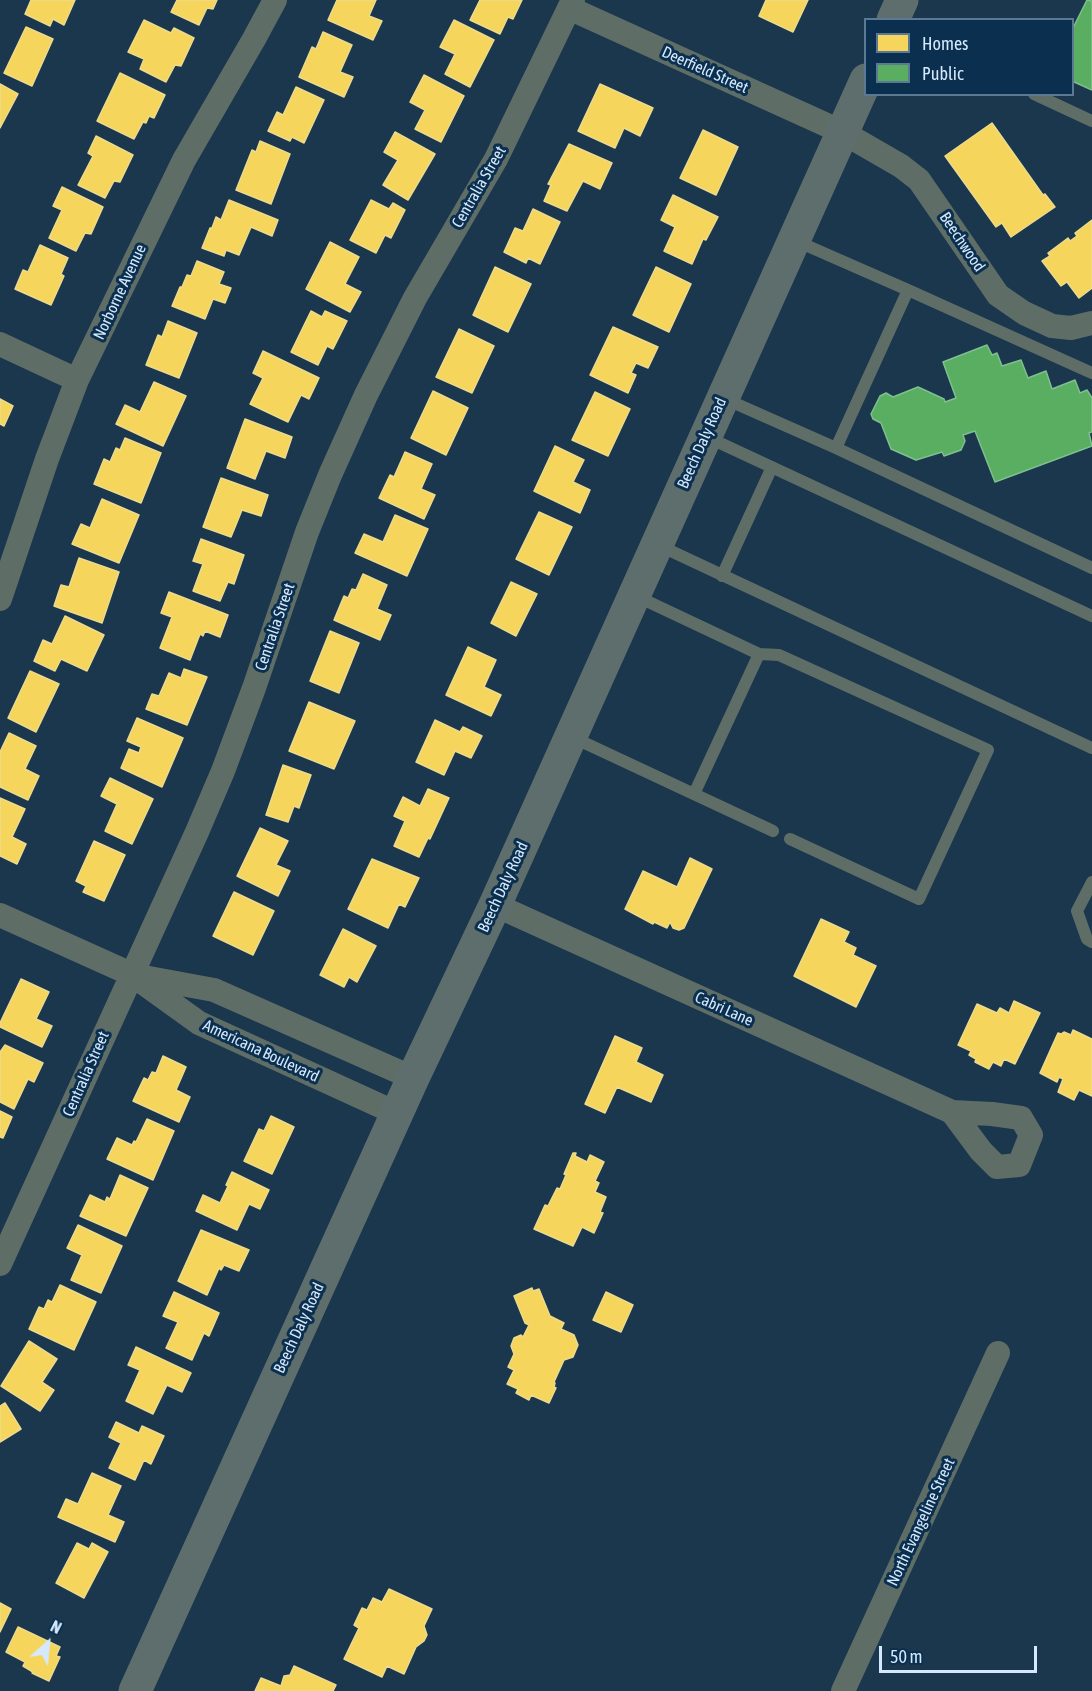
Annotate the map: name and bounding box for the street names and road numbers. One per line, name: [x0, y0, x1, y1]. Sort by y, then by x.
street label: Deerfield Street: [659, 42, 751, 98]
street label: Centralia Street: [448, 143, 510, 231]
street label: Beechwood: [935, 209, 989, 275]
street label: Norborne Avenue: [90, 241, 150, 343]
street label: Beech Daly Road: [673, 394, 731, 492]
street label: Centralia Street: [251, 581, 299, 673]
street label: Beech Daly Road: [474, 839, 532, 935]
street label: Cabri Lane: [692, 988, 756, 1030]
street label: Americana Boulevard: [200, 1016, 322, 1086]
street label: Centralia Street: [59, 1028, 113, 1120]
street label: Beech Daly Road: [270, 1280, 328, 1376]
street label: North Evangeline Street: [883, 1455, 959, 1589]

